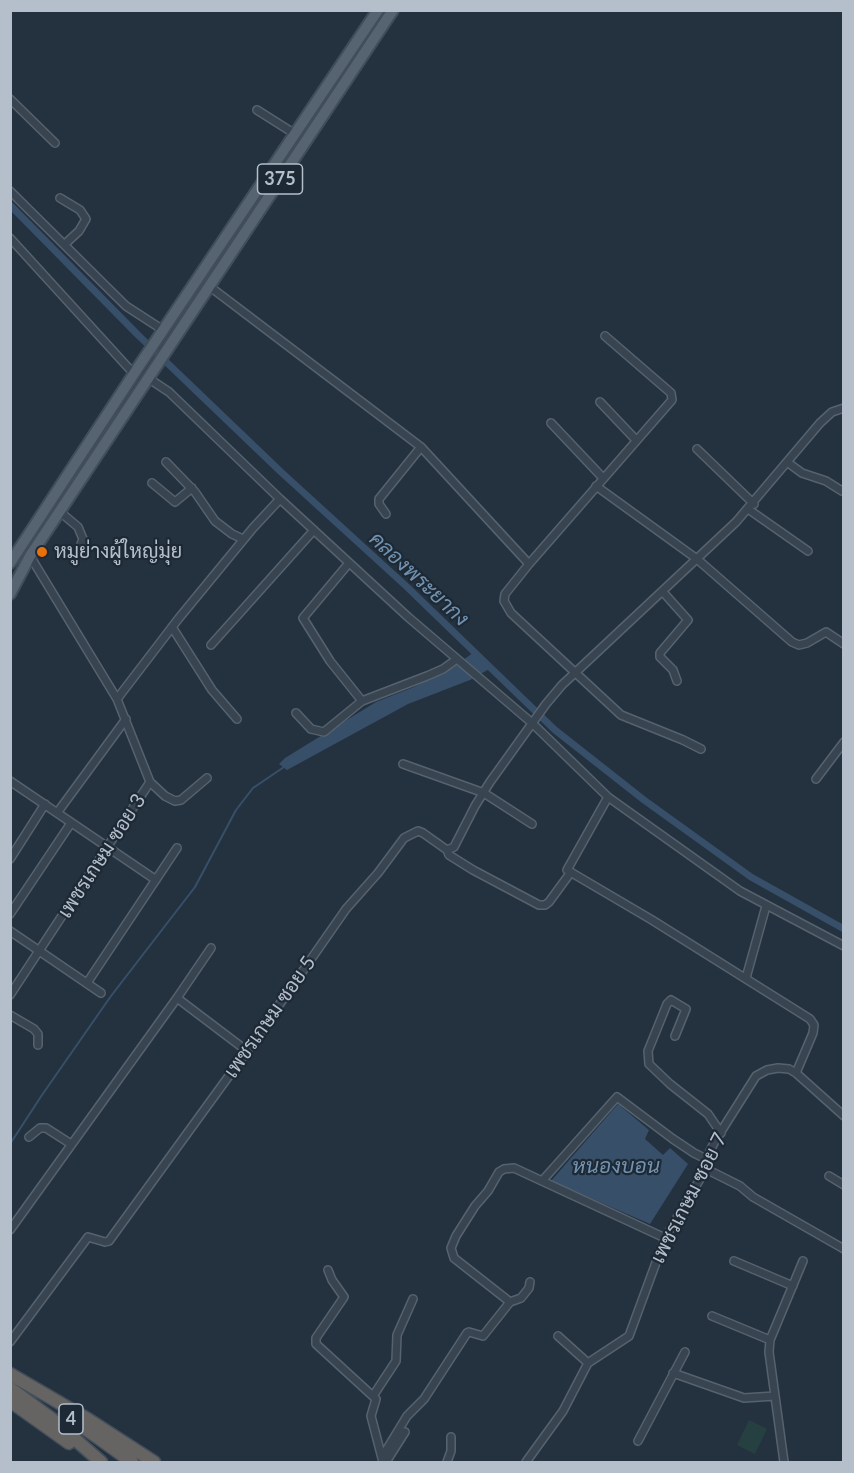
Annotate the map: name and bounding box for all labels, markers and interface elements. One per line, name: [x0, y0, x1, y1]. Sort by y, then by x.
road number: 375: [258, 164, 302, 194]
water label: คลองพระยากง: [364, 526, 474, 632]
place label: หมูย่างผู้ใหญ่มุ่ย: [54, 540, 182, 564]
marker: หมูย่างผู้ใหญ่มุ่ย: [35, 545, 49, 559]
street label: เพชรเกษม ซอย 3: [53, 789, 151, 923]
street label: เพชรเกษม ซอย 5: [219, 951, 321, 1083]
street label: เพชรเกษม ซอย 7: [646, 1129, 732, 1267]
water label: หนองบอน: [572, 1153, 660, 1179]
road number: 4: [59, 1404, 83, 1434]

